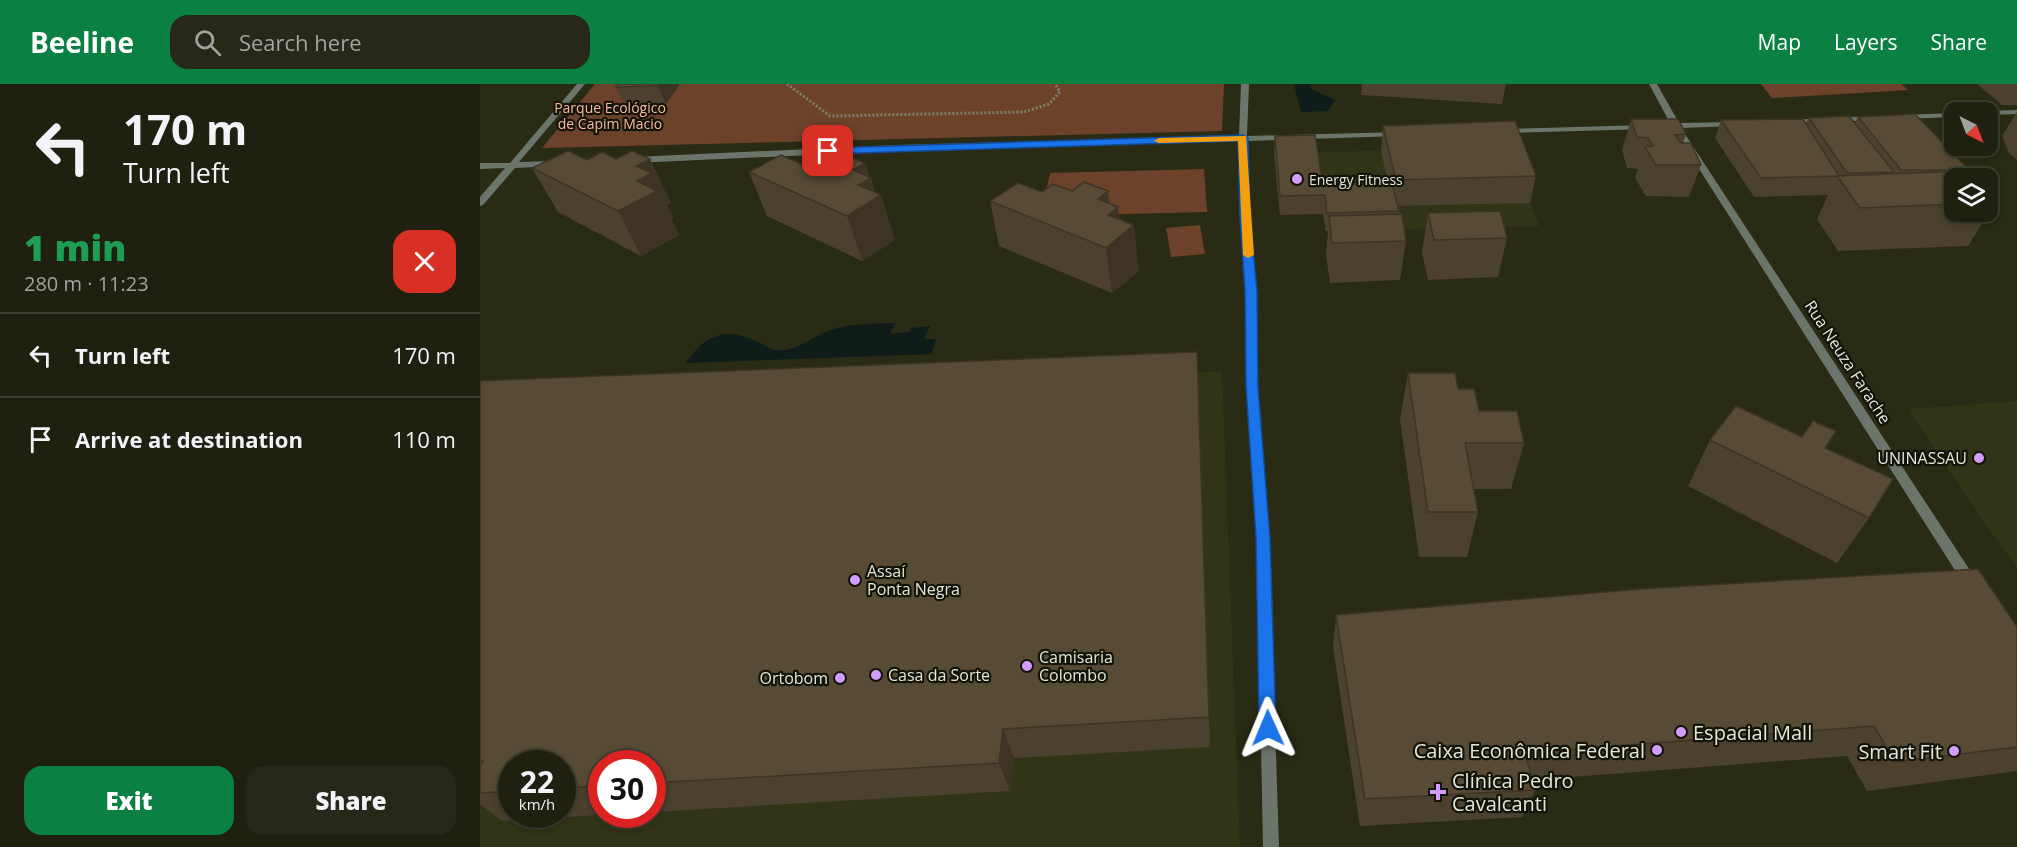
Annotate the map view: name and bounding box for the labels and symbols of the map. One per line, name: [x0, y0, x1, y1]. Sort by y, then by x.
park label: Parque Ecológico de Capim Macio: [554, 98, 666, 133]
north arrow: [1944, 102, 1998, 156]
pin: [802, 125, 853, 176]
place label: Energy Fitness: [1309, 170, 1403, 189]
marker: Energy Fitness: [1290, 172, 1304, 186]
street label: Rua Neuza Farache: [1800, 296, 1896, 428]
place label: UNINASSAU: [1877, 447, 1967, 469]
marker: UNINASSAU: [1972, 451, 1986, 465]
place label: Assaí Ponta Negra: [867, 560, 960, 600]
marker: Assaí Ponta Negra: [848, 573, 862, 587]
place label: Camisaria Colombo: [1039, 646, 1113, 686]
marker: Camisaria Colombo: [1020, 659, 1034, 673]
place label: Casa da Sorte: [888, 664, 990, 686]
place label: Ortobom: [759, 667, 828, 689]
marker: Casa da Sorte: [869, 668, 883, 682]
marker: Ortobom: [833, 671, 847, 685]
position arrow: [1236, 696, 1300, 760]
place label: Espacial Mall: [1693, 719, 1812, 746]
marker: Espacial Mall: [1674, 725, 1688, 739]
place label: Caixa Econômica Federal: [1414, 737, 1645, 764]
place label: Smart Fit: [1858, 738, 1942, 765]
marker: Caixa Econômica Federal: [1650, 743, 1664, 757]
marker: Smart Fit: [1947, 744, 1961, 758]
speed limit sign: 30: [588, 750, 666, 828]
place label: Clínica Pedro Cavalcanti: [1452, 767, 1574, 817]
marker: Clínica Pedro Cavalcanti: [1429, 783, 1447, 801]

